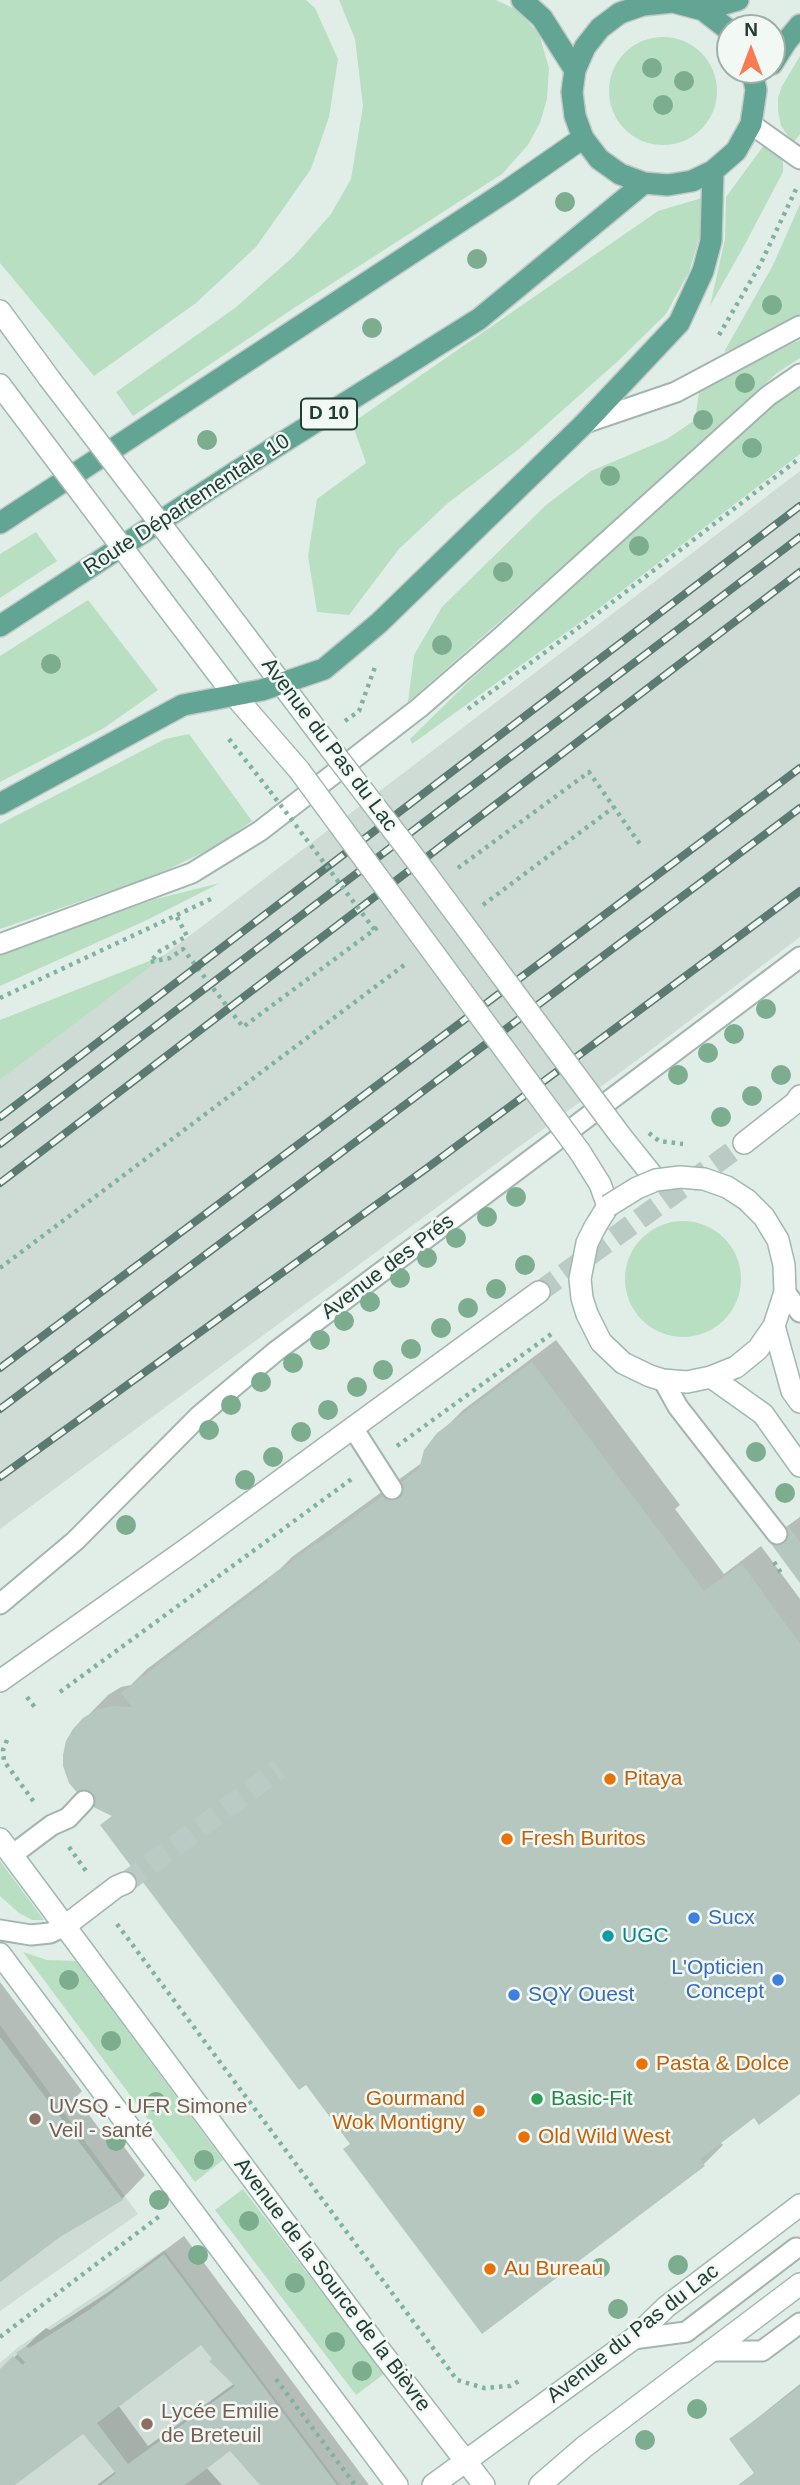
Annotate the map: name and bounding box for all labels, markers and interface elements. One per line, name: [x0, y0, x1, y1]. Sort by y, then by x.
north arrow: [716, 14, 786, 84]
text: N: [744, 19, 758, 40]
road number: D 10: [301, 398, 357, 430]
street label: Route Départementale 10: [79, 429, 295, 581]
street label: Avenue du Pas du Lac: [255, 653, 403, 837]
street label: Avenue des Prés: [317, 1209, 459, 1325]
place label: Pitaya: [624, 1766, 682, 1792]
marker: Pitaya: [602, 1771, 618, 1787]
place label: Fresh Buritos: [521, 1826, 646, 1852]
marker: Fresh Buritos: [499, 1831, 515, 1847]
place label: Sucx: [708, 1905, 755, 1931]
marker: Sucx: [686, 1910, 702, 1926]
place label: UGC: [622, 1923, 669, 1949]
marker: UGC: [600, 1928, 616, 1944]
place label: L'Opticien Concept: [671, 1955, 764, 2005]
marker: L'Opticien Concept: [770, 1972, 786, 1988]
place label: SQY Ouest: [528, 1982, 634, 2008]
marker: SQY Ouest: [506, 1987, 522, 2003]
place label: Pasta & Dolce: [656, 2051, 789, 2077]
marker: Pasta & Dolce: [634, 2056, 650, 2072]
place label: Gourmand Wok Montigny: [332, 2086, 465, 2136]
place label: Basic-Fit: [551, 2086, 633, 2112]
marker: Basic-Fit: [529, 2091, 545, 2107]
place label: UVSQ - UFR Simone Veil - santé: [49, 2094, 247, 2144]
marker: Gourmand Wok Montigny: [471, 2103, 487, 2119]
marker: UVSQ - UFR Simone Veil - santé: [27, 2111, 43, 2127]
place label: Old Wild West: [538, 2124, 671, 2150]
marker: Old Wild West: [516, 2129, 532, 2145]
street label: Avenue de la Source de la Bièvre: [228, 2153, 436, 2417]
place label: Au Bureau: [504, 2256, 603, 2282]
street label: Avenue du Pas du Lac: [542, 2259, 724, 2409]
marker: Au Bureau: [482, 2261, 498, 2277]
place label: Lycée Emilie de Breteuil: [161, 2399, 279, 2449]
marker: Lycée Emilie de Breteuil: [139, 2416, 155, 2432]

